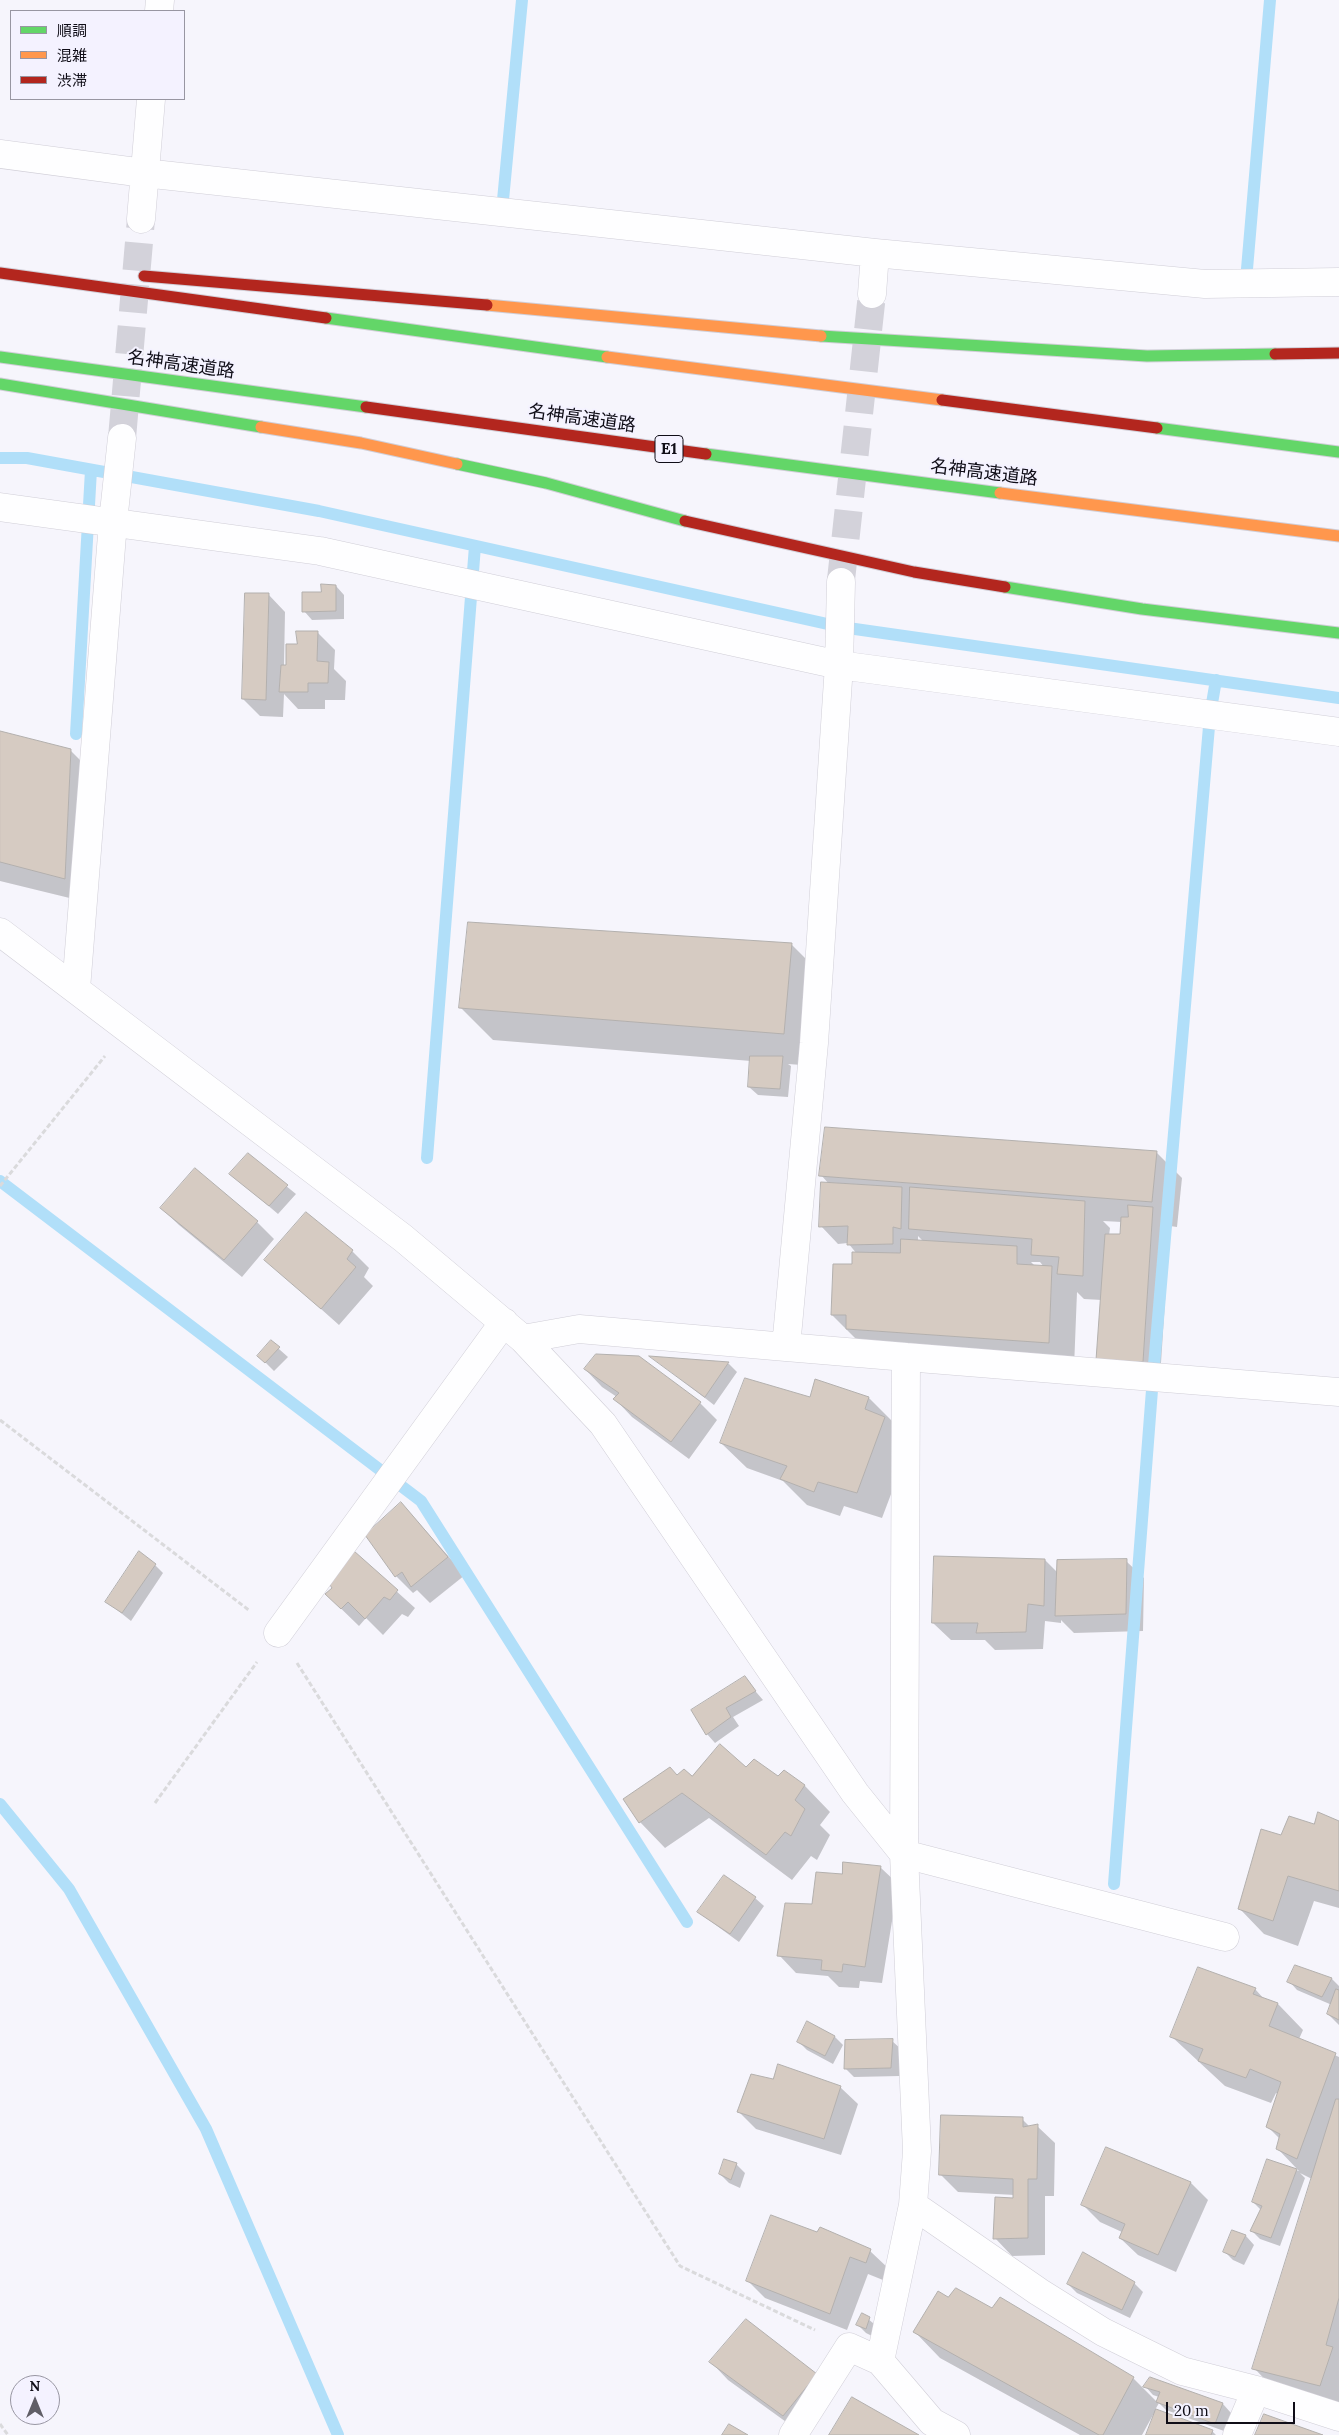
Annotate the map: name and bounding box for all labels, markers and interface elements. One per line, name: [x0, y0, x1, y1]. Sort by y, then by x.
legend: [10, 10, 185, 100]
text: 順調: [57, 21, 87, 40]
text: 混雑: [57, 46, 87, 65]
text: 渋滞: [57, 71, 87, 90]
street label: 名神高速道路: [126, 347, 236, 383]
street label: 名神高速道路: [527, 401, 637, 437]
road number: E1: [655, 436, 683, 462]
street label: 名神高速道路: [929, 456, 1039, 490]
north arrow: [10, 2375, 60, 2425]
text: N: [30, 2377, 40, 2395]
scale bar: [1169, 2392, 1298, 2424]
text: 20 m: [1174, 2401, 1209, 2420]

